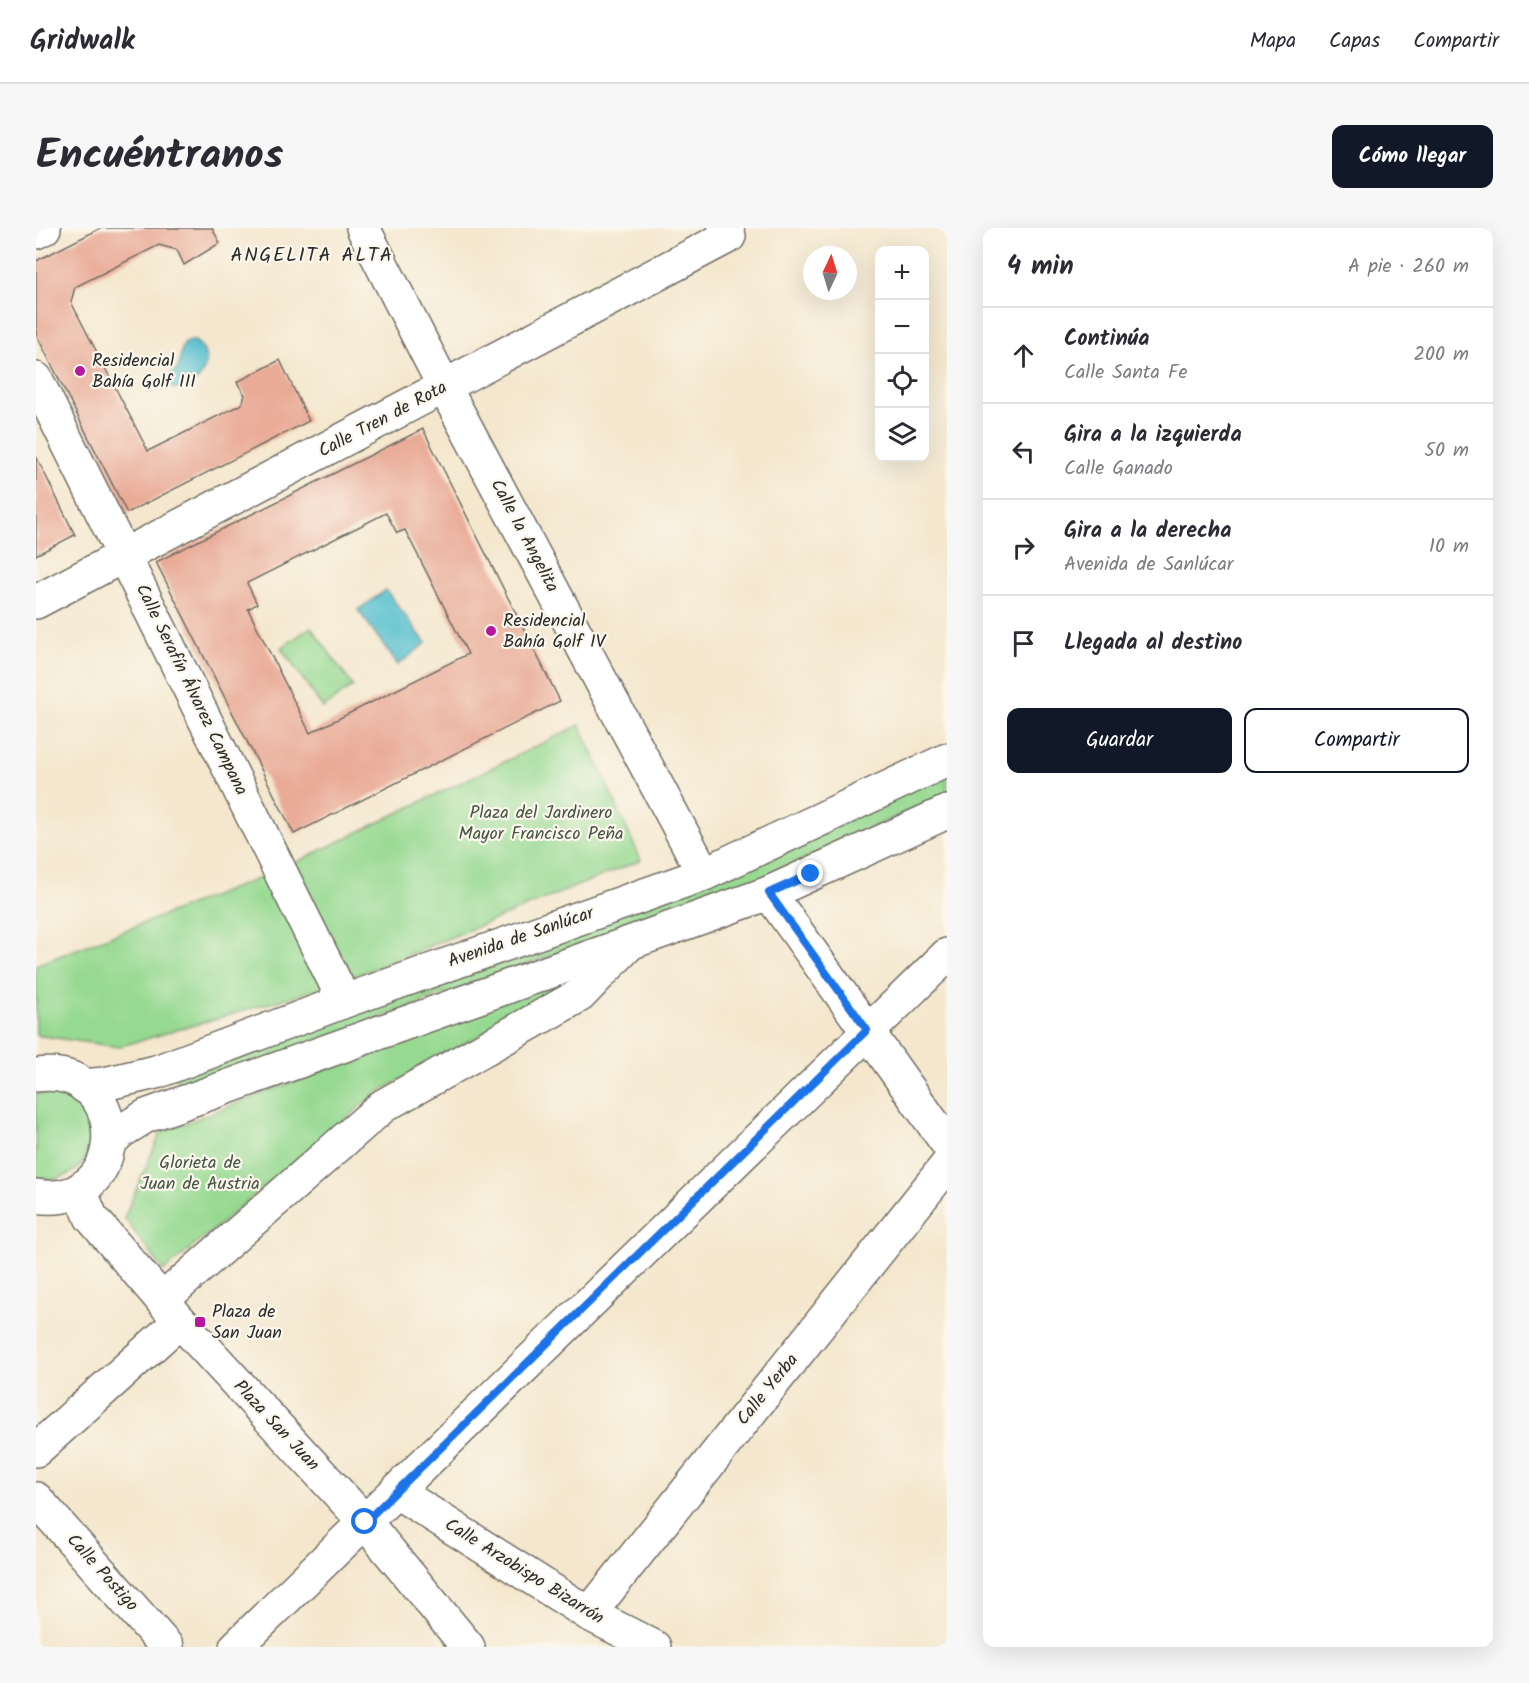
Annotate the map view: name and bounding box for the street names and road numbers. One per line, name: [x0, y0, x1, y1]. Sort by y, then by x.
street label: Calle Tren de Rota: [313, 374, 453, 466]
street label: Calle la Angelita: [482, 474, 566, 598]
street label: Calle Serafín Álvarez Campana: [127, 579, 255, 801]
street label: Avenida de Sanlúcar: [444, 899, 599, 977]
street label: Calle Yerba: [730, 1348, 806, 1432]
street label: Plaza San Juan: [226, 1374, 326, 1478]
street label: Calle Arzobispo Bizarrón: [439, 1511, 609, 1633]
street label: Calle Postigo: [59, 1527, 145, 1619]

